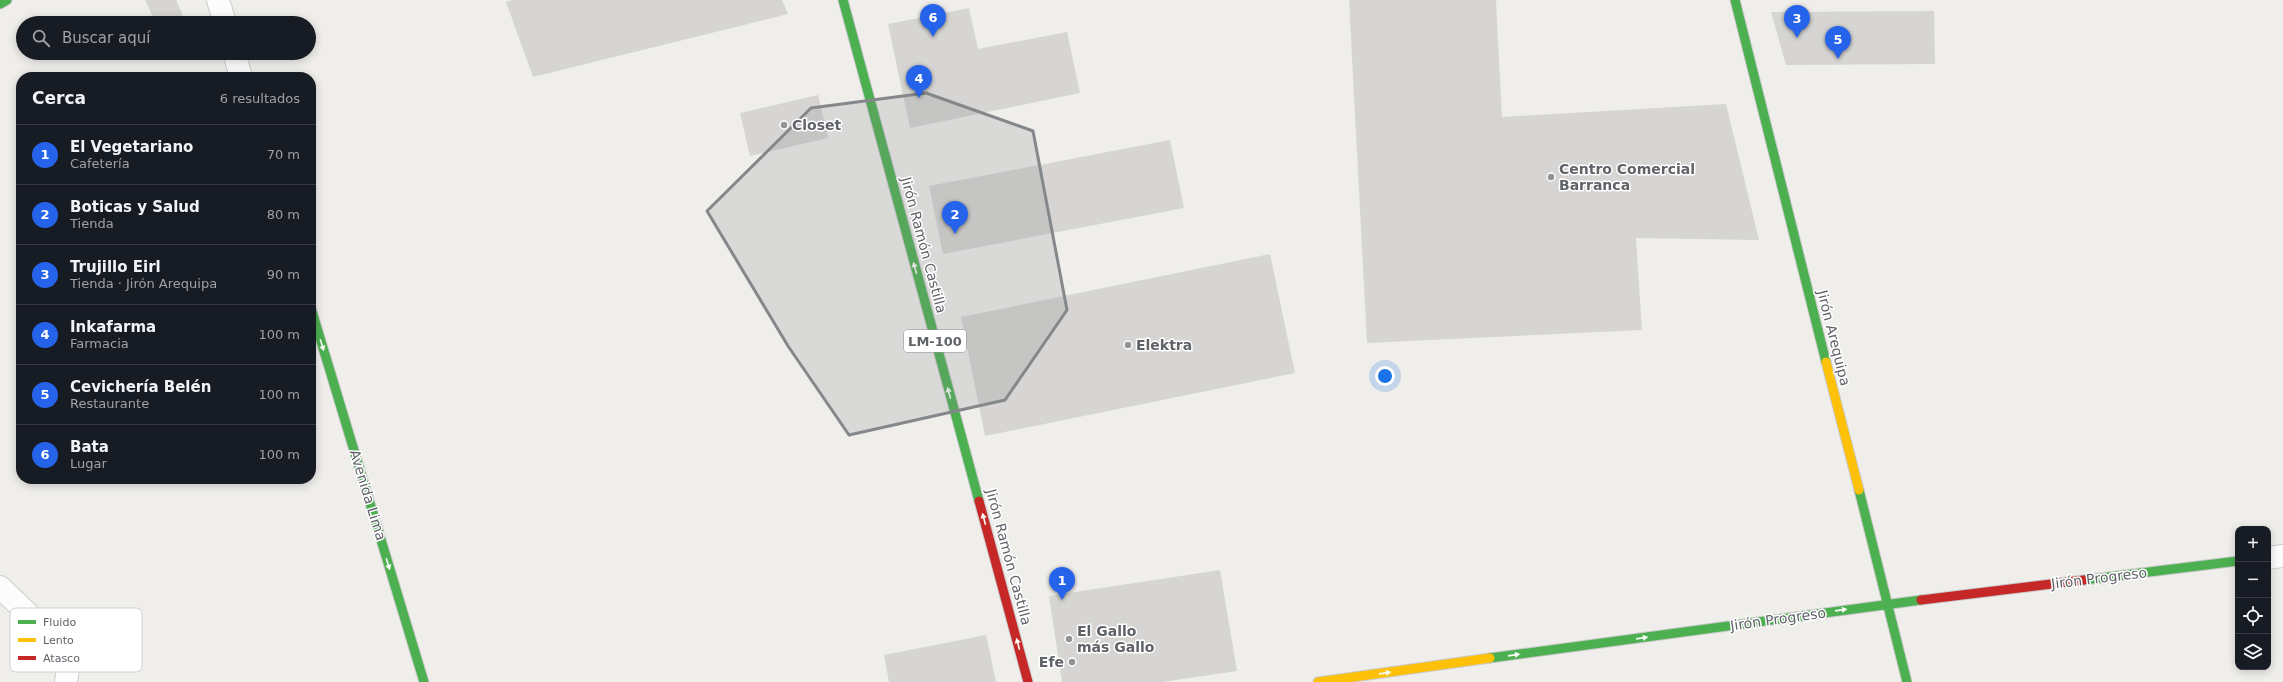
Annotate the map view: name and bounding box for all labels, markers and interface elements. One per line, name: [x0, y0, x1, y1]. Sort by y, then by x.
pin: 6: [920, 4, 946, 37]
pin: 3: [1784, 5, 1810, 38]
search box: [16, 16, 316, 60]
pin: 5: [1825, 26, 1851, 59]
icon: search: [30, 27, 52, 49]
text: Buscar aquí: [62, 29, 150, 47]
pin: 4: [906, 65, 932, 98]
text: Cerca: [32, 88, 86, 108]
text: 6 resultados: [220, 91, 300, 106]
place label: Closet: [792, 117, 842, 133]
marker: Closet: [779, 120, 789, 130]
text: El Vegetariano: [70, 138, 193, 156]
text: 1: [40, 147, 50, 162]
text: 70 m: [267, 147, 300, 162]
text: Cafetería: [70, 156, 130, 171]
place label: Centro Comercial Barranca: [1559, 161, 1695, 193]
marker: Centro Comercial Barranca: [1546, 172, 1556, 182]
street label: Jirón Ramón Castilla: [898, 174, 950, 315]
text: Boticas y Salud: [70, 198, 200, 216]
pin: 2: [942, 201, 968, 234]
text: 2: [40, 207, 50, 222]
text: 80 m: [267, 207, 300, 222]
text: Tienda: [70, 216, 114, 231]
text: Trujillo Eirl: [70, 258, 161, 276]
one-way arrow: [912, 262, 918, 274]
text: 3: [40, 267, 50, 282]
text: 90 m: [267, 267, 300, 282]
text: Tienda · Jirón Arequipa: [70, 276, 217, 291]
street label: Jirón Arequipa: [1814, 287, 1854, 388]
text: Inkafarma: [70, 318, 156, 336]
text: 4: [40, 327, 50, 342]
text: 100 m: [258, 327, 300, 342]
road number: LM-100: [904, 330, 966, 352]
text: Farmacia: [70, 336, 129, 351]
place label: Elektra: [1136, 337, 1192, 353]
one-way arrow: [319, 340, 325, 352]
marker: Elektra: [1123, 340, 1133, 350]
your location: [1375, 366, 1395, 386]
text: Cevichería Belén: [70, 378, 211, 396]
text: 5: [40, 387, 50, 402]
text: 100 m: [258, 387, 300, 402]
one-way arrow: [946, 387, 952, 400]
text: Restaurante: [70, 396, 149, 411]
text: Bata: [70, 438, 109, 456]
text: 6: [40, 447, 50, 462]
text: 100 m: [258, 447, 300, 462]
street label: Avenida Lima: [347, 448, 389, 542]
text: Lugar: [70, 456, 107, 471]
street label: Jirón Ramón Castilla: [983, 486, 1035, 627]
one-way arrow: [980, 513, 986, 525]
map controls: [2235, 526, 2271, 670]
button: +: [2235, 526, 2271, 562]
one-way arrow: [385, 558, 391, 570]
button: −: [2235, 562, 2271, 598]
street label: Jirón Progreso: [2049, 564, 2148, 592]
pin: 1: [1049, 567, 1075, 600]
button: locate: [2235, 598, 2271, 634]
street label: Jirón Progreso: [1728, 604, 1827, 634]
one-way arrow: [1834, 607, 1847, 613]
legend: [10, 608, 142, 672]
text: Fluido: [43, 616, 76, 629]
place label: El Gallo más Gallo: [1077, 623, 1155, 655]
text: Lento: [43, 634, 74, 647]
marker: El Gallo más Gallo: [1064, 634, 1074, 644]
button: layers: [2235, 634, 2271, 670]
one-way arrow: [1636, 635, 1648, 641]
one-way arrow: [1014, 638, 1020, 651]
text: Atasco: [43, 652, 80, 665]
one-way arrow: [1508, 652, 1520, 658]
place label: Efe: [1039, 654, 1064, 670]
marker: Efe: [1067, 657, 1077, 667]
one-way arrow: [1379, 670, 1391, 676]

